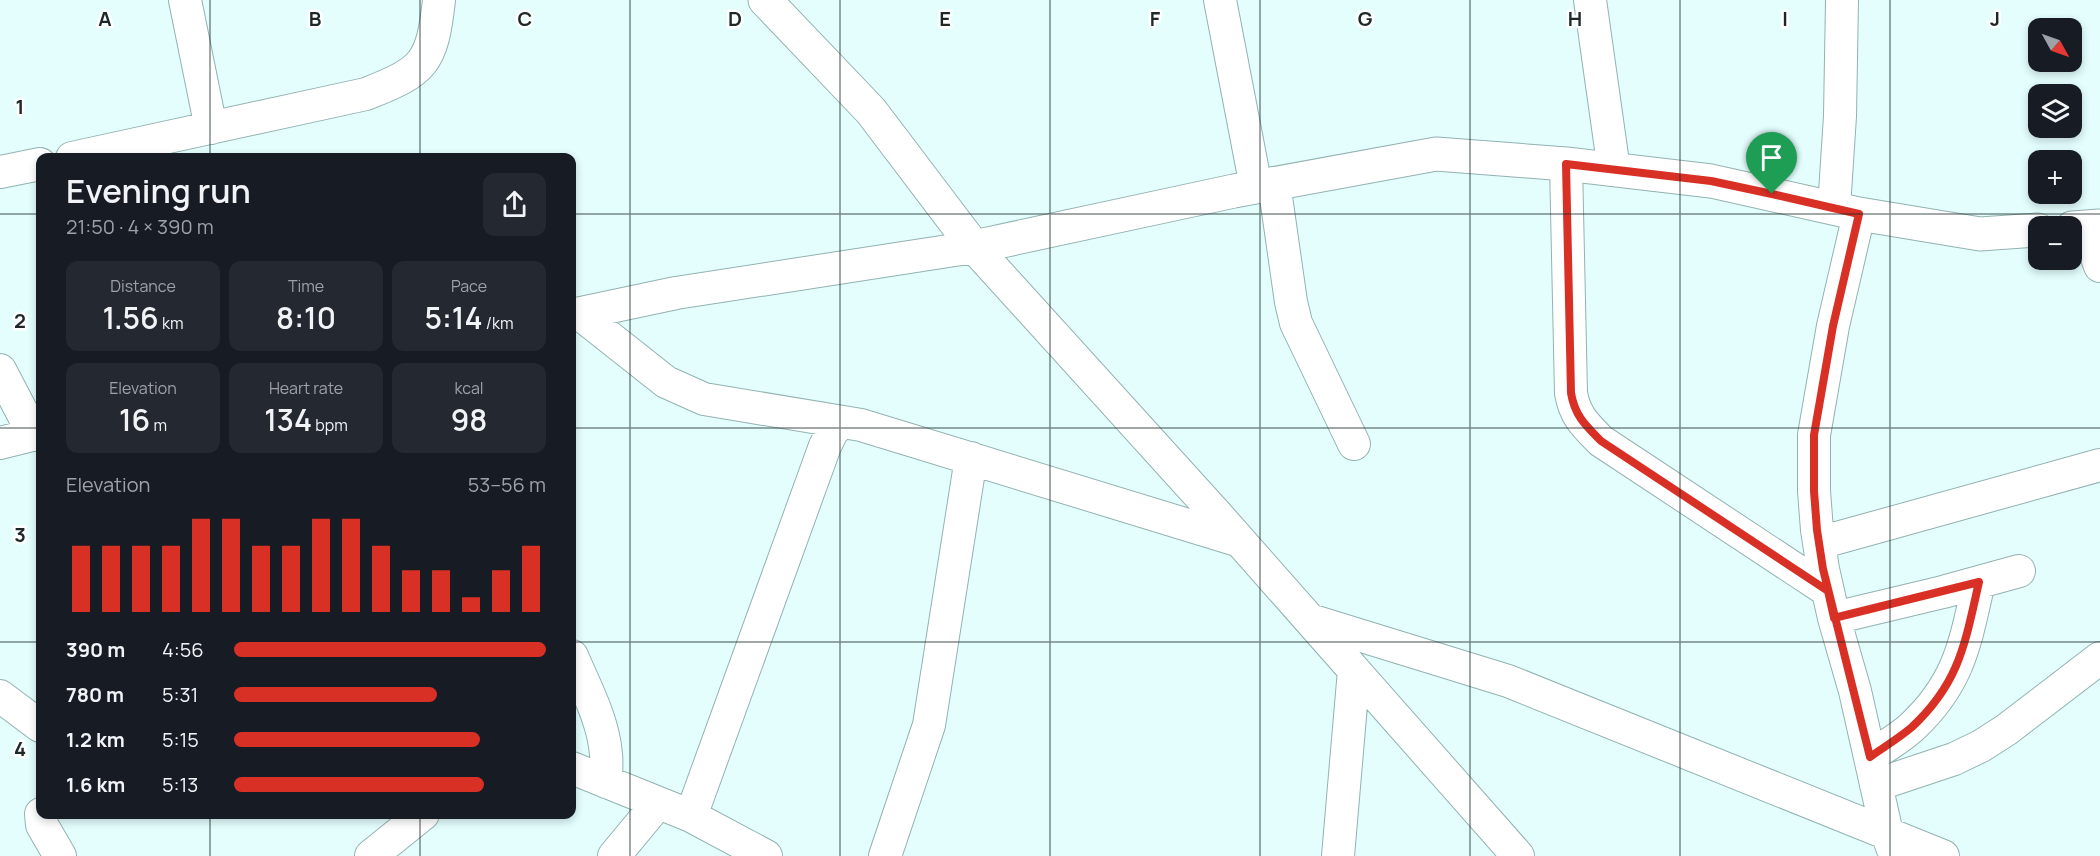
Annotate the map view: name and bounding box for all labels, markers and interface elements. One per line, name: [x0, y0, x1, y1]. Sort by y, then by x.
text: A: [98, 5, 112, 32]
text: B: [309, 5, 322, 32]
text: C: [518, 5, 532, 32]
text: D: [728, 5, 742, 32]
text: E: [939, 5, 951, 32]
text: F: [1150, 5, 1161, 32]
text: G: [1358, 5, 1373, 32]
text: H: [1568, 5, 1582, 32]
text: I: [1782, 5, 1788, 32]
text: J: [1990, 5, 2000, 32]
north arrow: [2028, 18, 2082, 72]
map controls: [2028, 18, 2082, 270]
button: layers: [2028, 84, 2082, 138]
text: 1: [16, 93, 24, 120]
pin: [1746, 132, 1797, 194]
icon: arrive: [1755, 141, 1788, 174]
button: +: [2028, 150, 2082, 204]
text: Evening run: [66, 168, 251, 213]
button: share: [483, 173, 546, 236]
text: 21:50 · 4 × 390 m: [66, 213, 214, 240]
button: −: [2028, 216, 2082, 270]
text: Distance: [110, 275, 176, 297]
text: Time: [288, 275, 324, 297]
text: Pace: [451, 275, 487, 297]
text: 1.56: [103, 297, 159, 338]
text: 8:10: [276, 297, 336, 338]
text: 5:14: [425, 297, 483, 338]
text: 2: [14, 307, 26, 334]
text: km: [159, 312, 183, 334]
text: /km: [483, 312, 514, 334]
text: Elevation: [109, 377, 177, 399]
text: Heart rate: [269, 377, 343, 399]
text: kcal: [454, 377, 484, 399]
text: 16: [119, 399, 150, 440]
text: 134: [264, 399, 312, 440]
text: 98: [451, 399, 487, 440]
text: m: [150, 414, 167, 436]
text: bpm: [312, 414, 348, 436]
text: Elevation: [66, 471, 150, 498]
text: 53–56 m: [468, 471, 546, 498]
text: 3: [14, 521, 26, 548]
text: 390 m: [66, 636, 125, 663]
text: 4:56: [162, 636, 204, 663]
text: 780 m: [66, 681, 124, 708]
text: 5:31: [162, 681, 198, 708]
text: 1.2 km: [66, 726, 125, 753]
text: 5:15: [162, 726, 199, 753]
text: 4: [14, 735, 26, 762]
text: 1.6 km: [66, 771, 125, 798]
text: 5:13: [162, 771, 198, 798]

